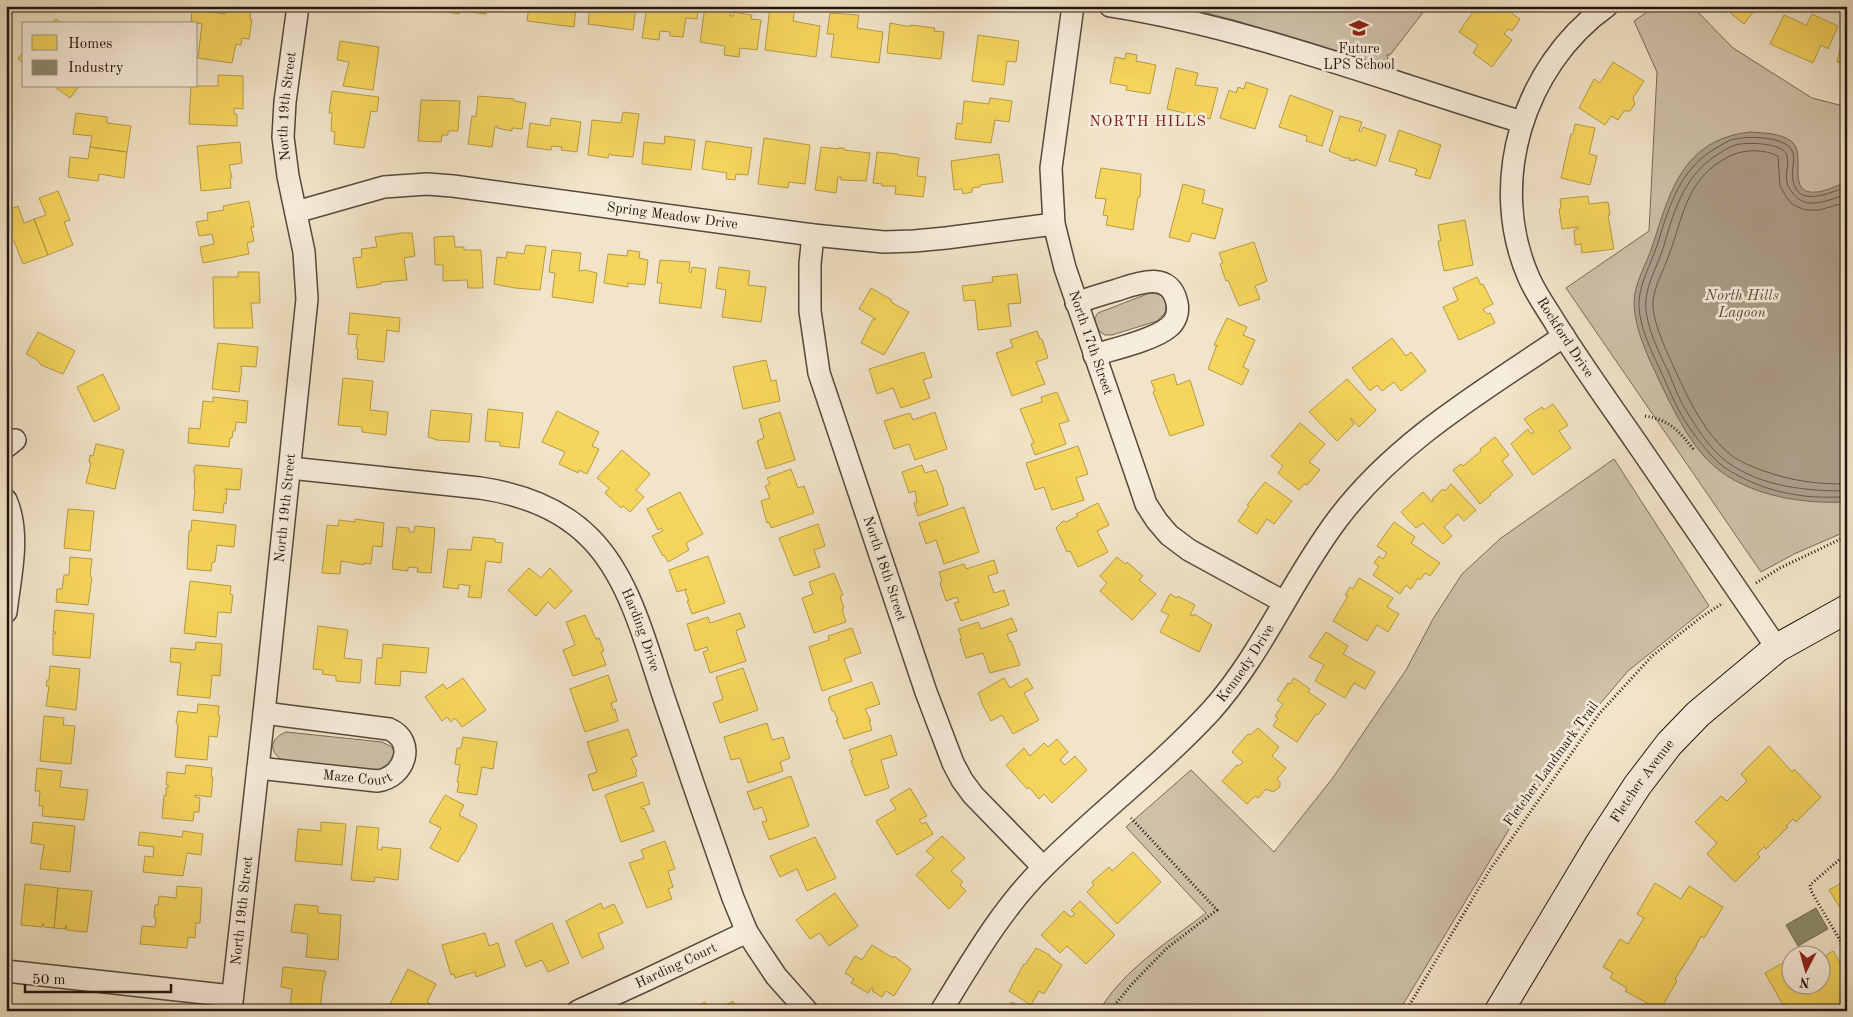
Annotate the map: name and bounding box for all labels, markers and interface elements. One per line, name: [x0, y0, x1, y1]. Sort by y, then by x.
school or university icon: Future LPS School: [1348, 17, 1370, 39]
legend: [22, 22, 198, 88]
text: Homes: [68, 37, 113, 52]
place label: Future LPS School: [1323, 42, 1395, 72]
street label: North 19th Street: [276, 51, 299, 162]
text: Industry: [68, 61, 124, 76]
district label: NORTH HILLS: [1089, 115, 1207, 130]
street label: Spring Meadow Drive: [606, 200, 739, 232]
street label: North 17th Street: [1066, 289, 1115, 397]
water label: North Hills Lagoon: [1704, 289, 1779, 321]
street label: Rockford Drive: [1534, 295, 1596, 380]
street label: North 19th Street: [273, 453, 298, 563]
street label: North 18th Street: [860, 514, 909, 623]
street label: Harding Drive: [619, 586, 662, 673]
street label: Kennedy Drive: [1214, 622, 1277, 705]
street label: Fletcher Landmark Trail: [1501, 699, 1601, 829]
street label: Fletcher Avenue: [1608, 736, 1677, 825]
street label: Maze Court: [322, 768, 395, 788]
street label: North 19th Street: [229, 855, 255, 966]
street label: Harding Court: [633, 940, 719, 991]
north arrow: [1780, 944, 1830, 994]
scale bar: [25, 962, 171, 994]
text: 50 m: [32, 973, 66, 988]
text: N: [1798, 974, 1811, 989]

